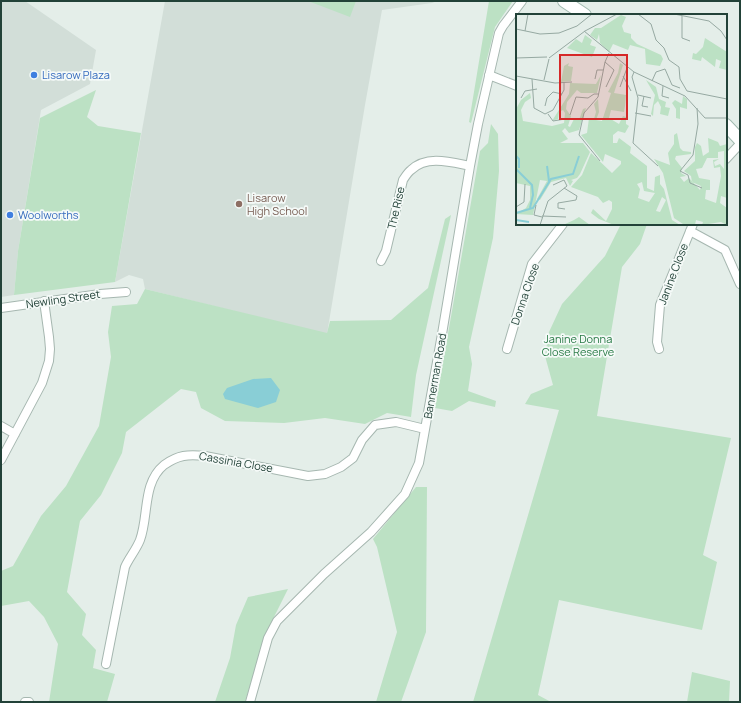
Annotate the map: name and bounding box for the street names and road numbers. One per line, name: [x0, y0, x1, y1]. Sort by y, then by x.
street label: The Rise: [383, 184, 408, 231]
street label: Janine Close: [654, 240, 691, 307]
street label: Donna Close: [507, 260, 542, 327]
street label: Newling Street: [25, 286, 101, 311]
street label: Bannerman Road: [420, 332, 449, 420]
street label: Cassinia Close: [198, 448, 275, 475]

